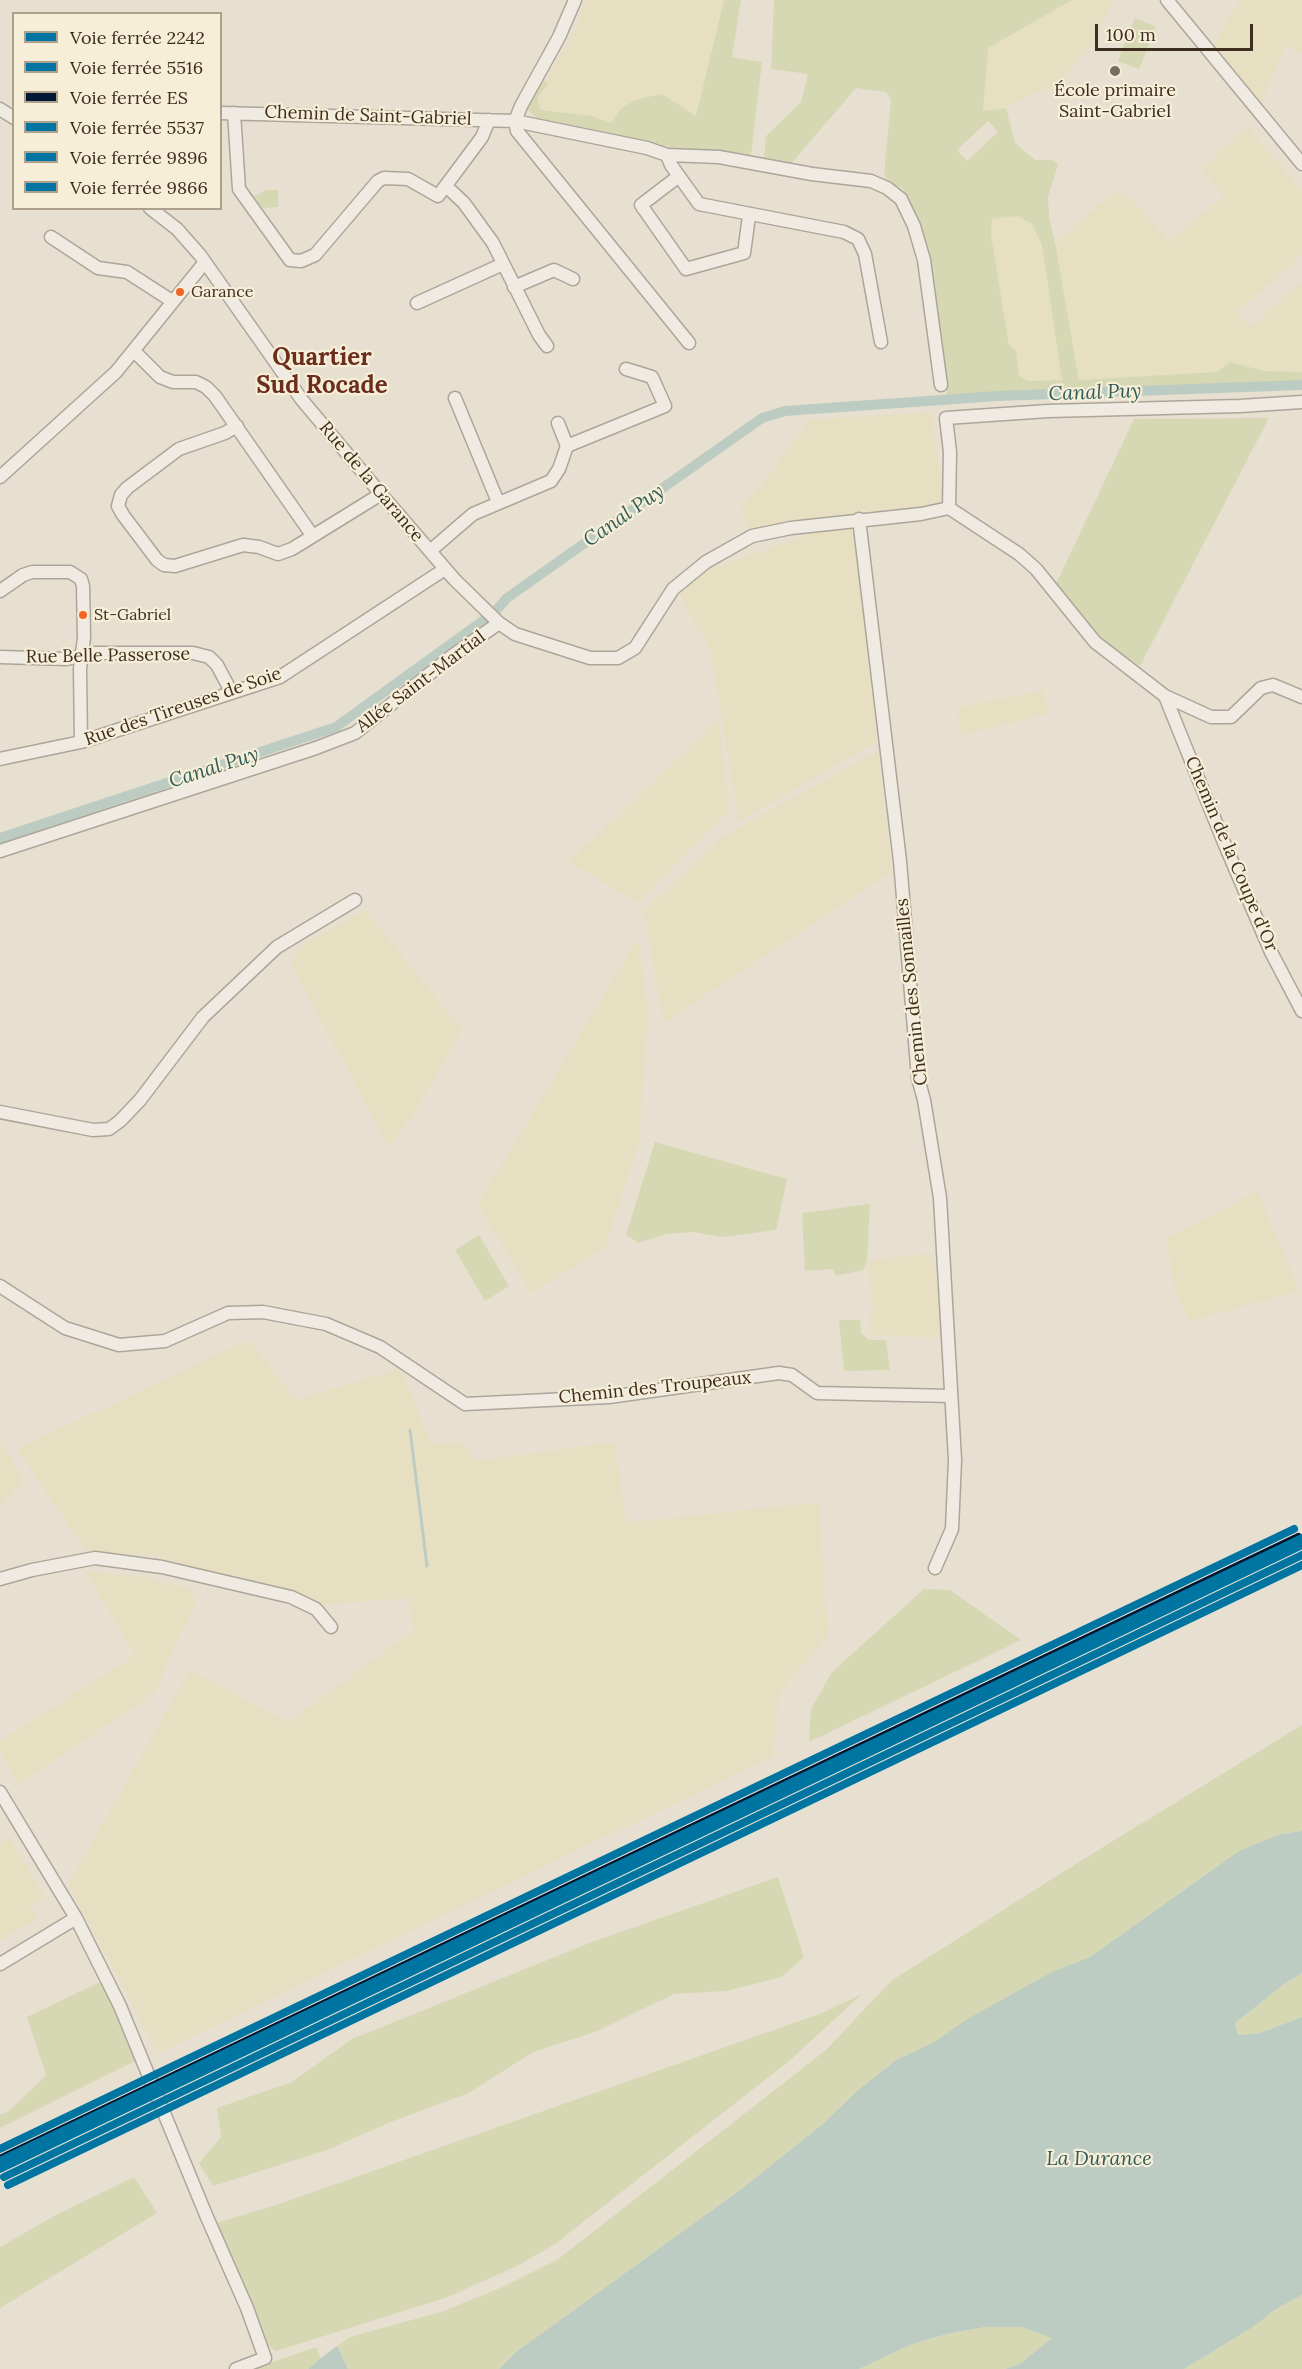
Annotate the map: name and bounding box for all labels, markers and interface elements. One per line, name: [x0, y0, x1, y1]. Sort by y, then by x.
legend: [12, 12, 222, 210]
scale bar: [1098, 12, 1256, 50]
text: 100 m: [1106, 23, 1156, 46]
text: Voie ferrée 2242: [70, 26, 205, 49]
text: Voie ferrée 5516: [70, 56, 203, 79]
marker: École primaire Saint-Gabriel: [1108, 64, 1122, 78]
place label: École primaire Saint-Gabriel: [1054, 80, 1176, 122]
text: Voie ferrée ES: [70, 86, 188, 109]
street label: Chemin de Saint-Gabriel: [264, 102, 472, 130]
text: Voie ferrée 5537: [70, 116, 204, 139]
text: Voie ferrée 9896: [70, 146, 208, 169]
text: Voie ferrée 9866: [70, 176, 208, 199]
place label: Garance: [191, 282, 253, 302]
marker: Garance: [174, 286, 186, 298]
district label: Quartier Sud Rocade: [256, 344, 388, 400]
water label: Canal Puy: [1048, 379, 1142, 407]
street label: Rue de la Garance: [314, 417, 428, 547]
water label: Canal Puy: [579, 480, 669, 552]
place label: St-Gabriel: [94, 605, 171, 625]
marker: St-Gabriel: [77, 609, 89, 621]
street label: Allée Saint-Martial: [352, 626, 490, 738]
street label: Rue Belle Passerose: [26, 644, 190, 668]
street label: Rue des Tireuses de Soie: [82, 663, 284, 751]
water label: Canal Puy: [166, 742, 262, 794]
street label: Chemin de la Coupe d'Or: [1180, 753, 1282, 955]
street label: Chemin des Sonnailles: [891, 897, 933, 1087]
street label: Chemin des Troupeaux: [558, 1367, 752, 1409]
water label: La Durance: [1046, 2147, 1152, 2171]

